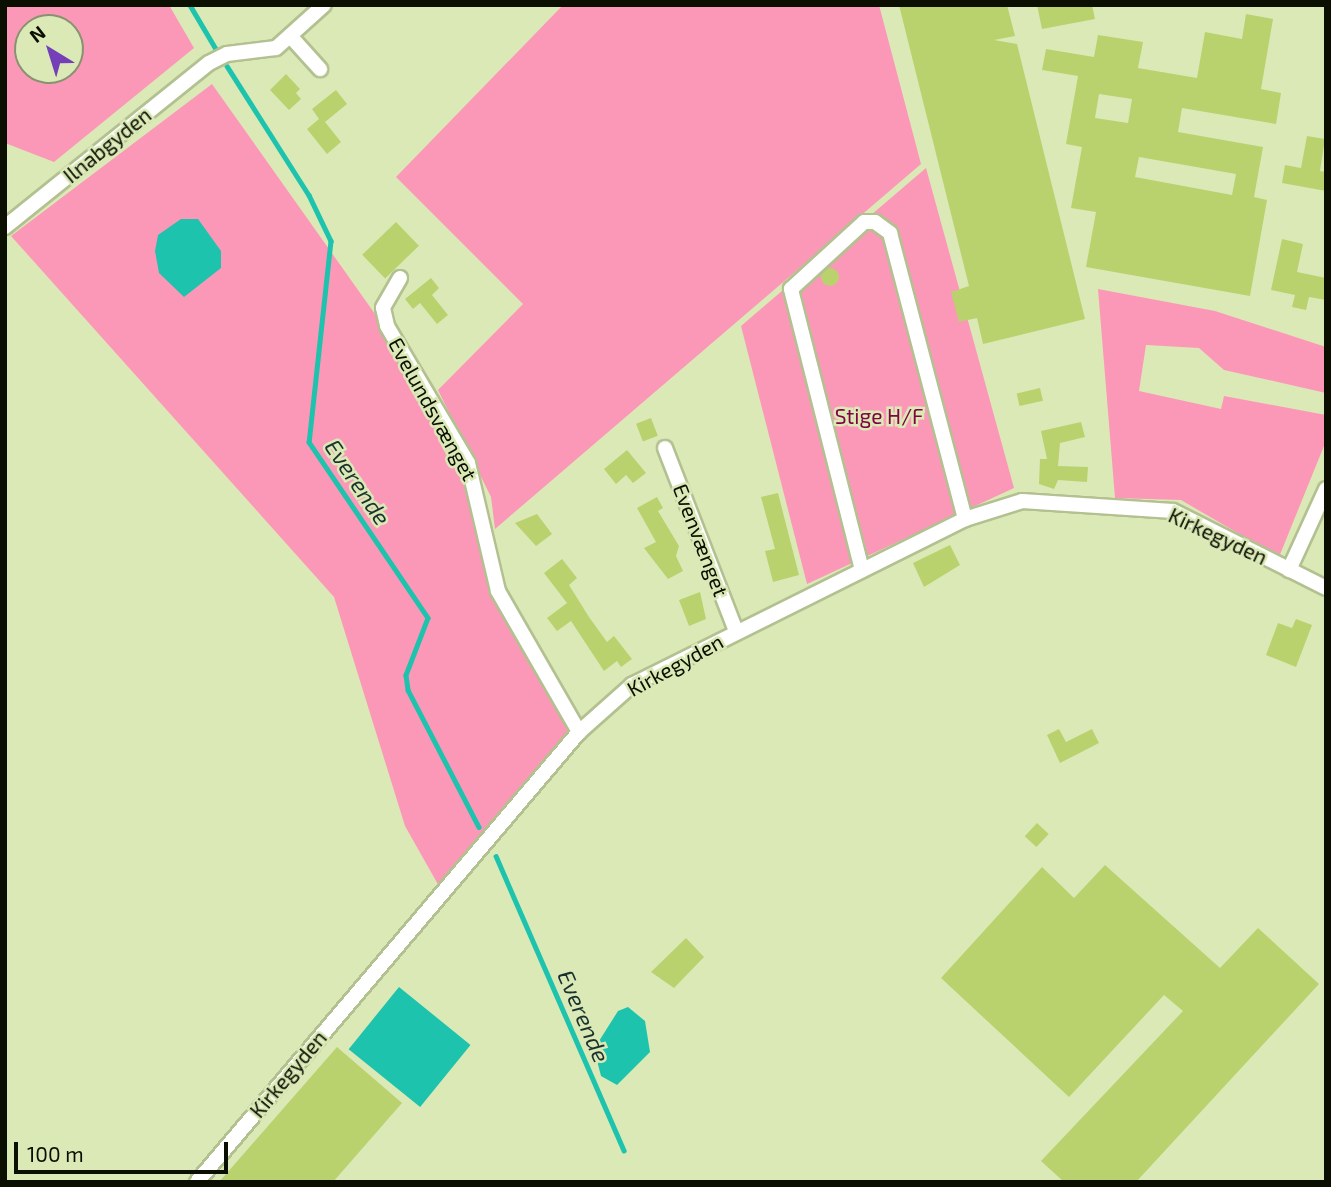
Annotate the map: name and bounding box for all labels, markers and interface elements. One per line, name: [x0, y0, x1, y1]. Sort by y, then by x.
north arrow: [14, 14, 84, 84]
text: N: [25, 20, 49, 47]
street label: Ilnabgyden: [58, 102, 156, 188]
street label: Evelundsvænget: [383, 333, 483, 485]
park label: Stige H/F: [835, 403, 923, 429]
water label: Everende: [319, 434, 397, 530]
street label: Evenvænget: [668, 480, 734, 600]
street label: Kirkegyden: [1165, 502, 1271, 570]
street label: Kirkegyden: [623, 628, 727, 702]
water label: Everende: [552, 966, 616, 1066]
street label: Kirkegyden: [244, 1025, 332, 1123]
scale bar: [18, 1128, 231, 1172]
text: 100 m: [27, 1141, 84, 1166]

